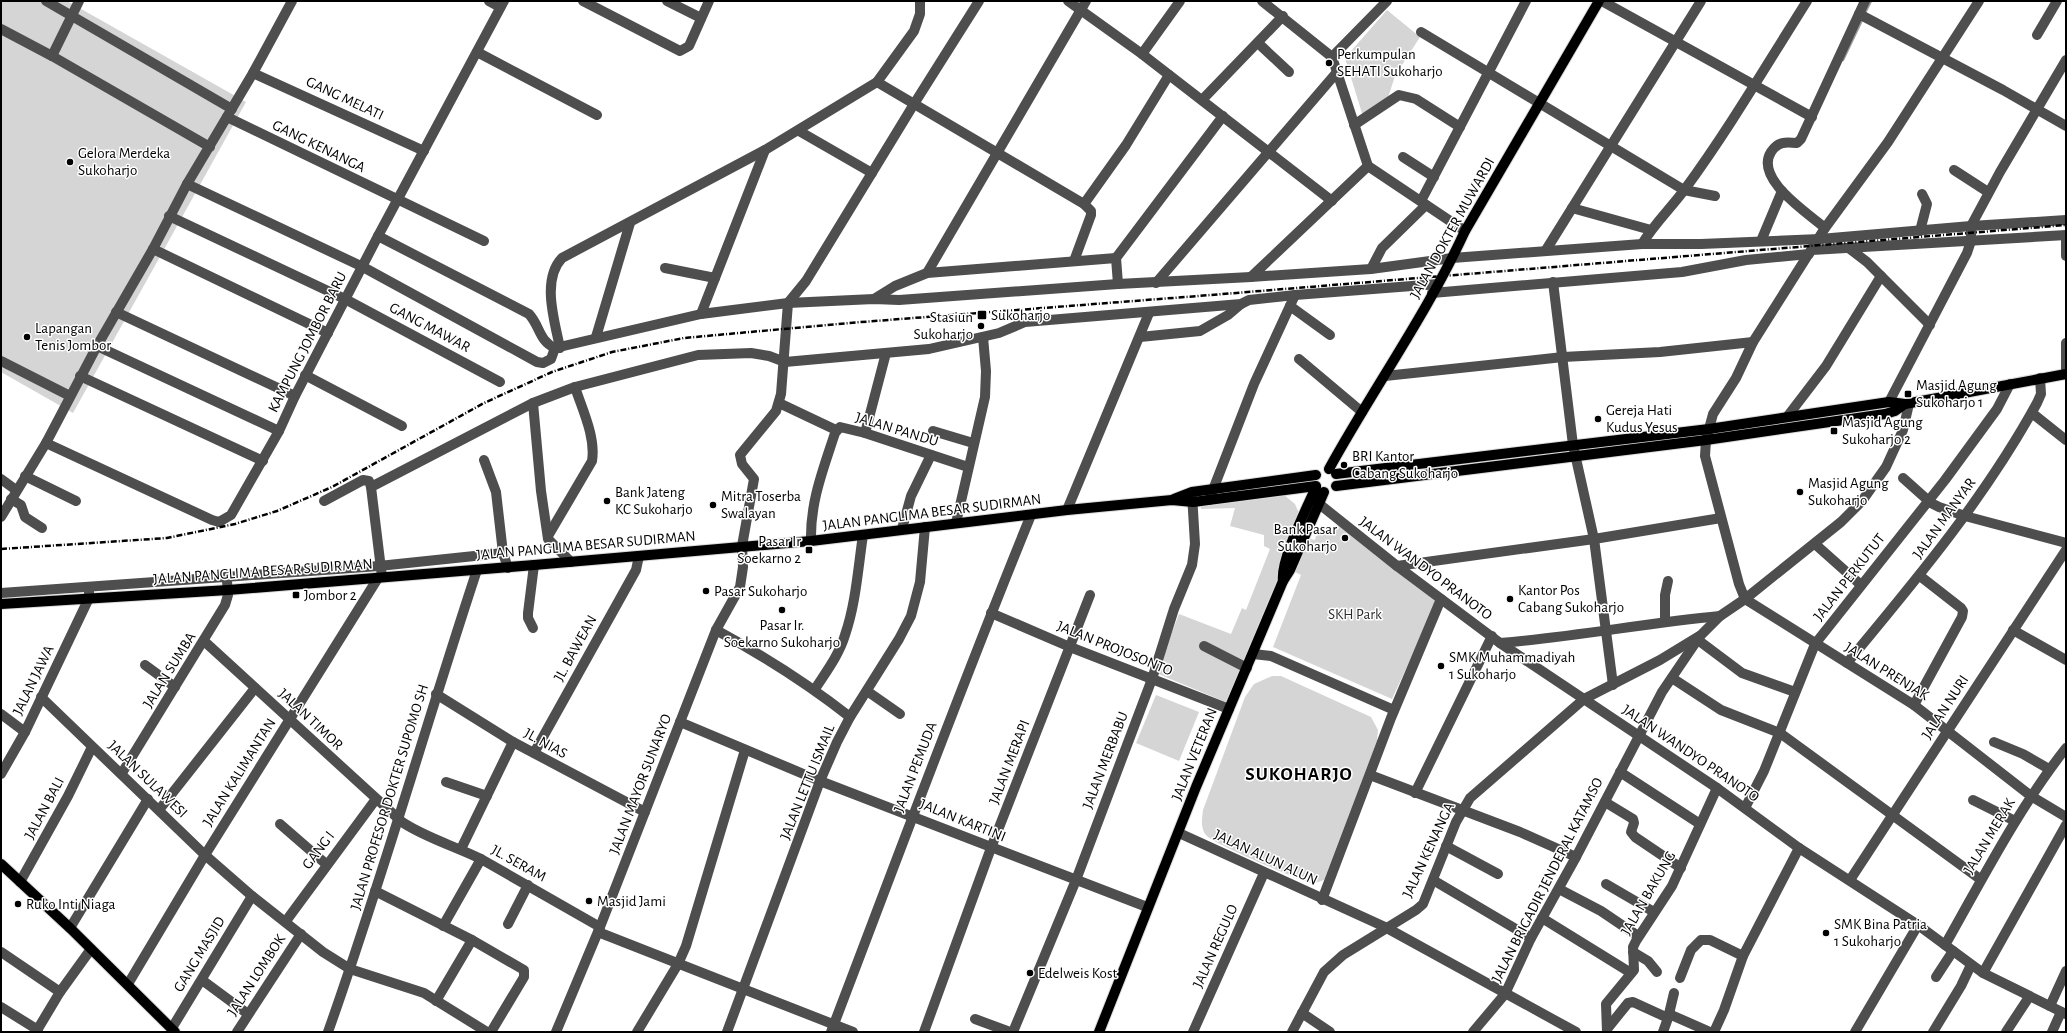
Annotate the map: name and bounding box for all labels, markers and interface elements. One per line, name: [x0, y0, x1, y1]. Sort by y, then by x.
place label: Perkumpulan SEHATI Sukoharjo: [1337, 47, 1443, 79]
marker: Perkumpulan SEHATI Sukoharjo: [1324, 58, 1334, 68]
street label: GANG MELATI: [304, 74, 386, 123]
street label: GANG KENANGA: [270, 118, 368, 176]
place label: Gelora Merdeka Sukoharjo: [78, 146, 170, 178]
street label: JALAN DOKTER MUWARDI: [1407, 155, 1497, 301]
marker: Gelora Merdeka Sukoharjo: [65, 157, 75, 167]
street label: KAMPUNG JOMBOR BARU: [265, 269, 349, 415]
street label: GANG MAWAR: [387, 300, 473, 355]
place label: Sukoharjo: [991, 308, 1050, 323]
marker: Sukoharjo: [976, 309, 988, 321]
place label: Stasiun Sukoharjo: [914, 310, 973, 342]
place label: Lapangan Tenis Jombor: [35, 321, 111, 353]
marker: Stasiun Sukoharjo: [976, 321, 986, 331]
marker: Lapangan Tenis Jombor: [22, 332, 32, 342]
place label: Masjid Agung Sukoharjo 1: [1916, 378, 1997, 410]
marker: Masjid Agung Sukoharjo 1: [1903, 389, 1913, 399]
place label: Gereja Hati Kudus Yesus: [1606, 403, 1678, 435]
street label: JALAN PANDU: [854, 410, 940, 449]
marker: Gereja Hati Kudus Yesus: [1593, 414, 1603, 424]
place label: Masjid Agung Sukoharjo 2: [1842, 415, 1923, 447]
marker: Masjid Agung Sukoharjo 2: [1829, 426, 1839, 436]
place label: BRI Kantor Cabang Sukoharjo: [1352, 449, 1458, 481]
marker: BRI Kantor Cabang Sukoharjo: [1339, 460, 1349, 470]
street label: JALAN MANYAR: [1910, 475, 1979, 561]
place label: Masjid Agung Sukoharjo: [1808, 476, 1889, 508]
place label: Bank Jateng KC Sukoharjo: [615, 485, 693, 517]
marker: Masjid Agung Sukoharjo: [1795, 487, 1805, 497]
place label: Mitra Toserba Swalayan: [721, 489, 801, 521]
street label: JALAN PANGLIMA BESAR SUDIRMAN: [822, 492, 1042, 533]
marker: Bank Jateng KC Sukoharjo: [602, 496, 612, 506]
marker: Mitra Toserba Swalayan: [708, 500, 718, 510]
street label: JALAN WANDYO PRANOTO: [1357, 514, 1495, 623]
place label: Bank Pasar Sukoharjo: [1274, 522, 1337, 554]
street label: JALAN PANGLIMA BESAR SUDIRMAN: [476, 528, 696, 563]
street label: JALAN PERKUTUT: [1811, 530, 1888, 624]
marker: Bank Pasar Sukoharjo: [1340, 533, 1350, 543]
place label: Pasar Ir Soekarno 2: [737, 534, 801, 566]
marker: Pasar Ir Soekarno 2: [804, 545, 814, 555]
street label: JALAN PANGLIMA BESAR SUDIRMAN: [153, 556, 373, 587]
place label: Kantor Pos Cabang Sukoharjo: [1518, 583, 1624, 615]
place label: Pasar Sukoharjo: [714, 584, 807, 599]
marker: Pasar Sukoharjo: [701, 586, 711, 596]
place label: Jombor 2: [304, 588, 357, 603]
marker: Jombor 2: [291, 590, 301, 600]
marker: Kantor Pos Cabang Sukoharjo: [1505, 594, 1515, 604]
marker: Pasar Ir. Soekarno Sukoharjo: [777, 605, 787, 615]
park label: SKH Park: [1328, 607, 1382, 622]
street label: JL. BAWEAN: [551, 613, 600, 684]
place label: Pasar Ir. Soekarno Sukoharjo: [724, 618, 840, 650]
street label: JALAN PROJOSONTO: [1055, 618, 1175, 679]
street label: JALAN SUMBA: [140, 630, 199, 711]
street label: JALAN PRENJAK: [1842, 640, 1932, 704]
street label: JALAN JAWA: [10, 643, 57, 718]
place label: SMK Muhammadiyah 1 Sukoharjo: [1449, 650, 1575, 682]
marker: SMK Muhammadiyah 1 Sukoharjo: [1436, 661, 1446, 671]
street label: JALAN NURI: [1919, 673, 1972, 742]
street label: JALAN PROFESOR DOKTER SUPOMO SH: [348, 683, 431, 912]
street label: JALAN TIMOR: [276, 686, 346, 753]
street label: JALAN WANDYO PRANOTO: [1620, 702, 1762, 805]
street label: JALAN VETERAN: [1169, 706, 1220, 803]
street label: JALAN MERBABU: [1080, 710, 1131, 811]
street label: JALAN MAYOR SUNARYO: [607, 712, 674, 856]
street label: JALAN KALIMANTAN: [200, 716, 279, 829]
street label: JALAN MERAPI: [987, 718, 1032, 806]
street label: JALAN PEMUDA: [891, 720, 940, 814]
street label: JALAN LETTU ISMAIL: [777, 722, 838, 842]
street label: JL. NIAS: [522, 726, 570, 761]
street label: JALAN SULAWESI: [105, 738, 190, 821]
district label: SUKOHARJO: [1245, 765, 1353, 784]
street label: JALAN BALI: [22, 775, 67, 842]
street label: JALAN BRIGADIR JENDERAL KATAMSO: [1489, 775, 1606, 985]
street label: JALAN MERAK: [1961, 795, 2018, 877]
street label: JALAN KARTINI: [918, 796, 1008, 845]
street label: JALAN KENANGA: [1400, 800, 1457, 900]
street label: JALAN ALUN ALUN: [1212, 827, 1320, 888]
street label: GANG I: [299, 829, 337, 872]
street label: JL. SERAM: [489, 842, 549, 885]
street label: JALAN BAKUNG: [1618, 849, 1678, 938]
place label: Masjid Jami: [597, 894, 666, 909]
marker: Masjid Jami: [584, 896, 594, 906]
place label: Ruko Inti Niaga: [26, 897, 116, 912]
marker: Ruko Inti Niaga: [13, 899, 23, 909]
street label: JALAN REGULO: [1190, 902, 1241, 990]
street label: GANG MASJID: [171, 914, 228, 995]
place label: SMK Bina Patria 1 Sukoharjo: [1834, 917, 1927, 949]
marker: SMK Bina Patria 1 Sukoharjo: [1821, 928, 1831, 938]
street label: JALAN LOMBOK: [225, 931, 289, 1019]
place label: Edelweis Kost: [1038, 966, 1117, 981]
marker: Edelweis Kost: [1025, 968, 1035, 978]

